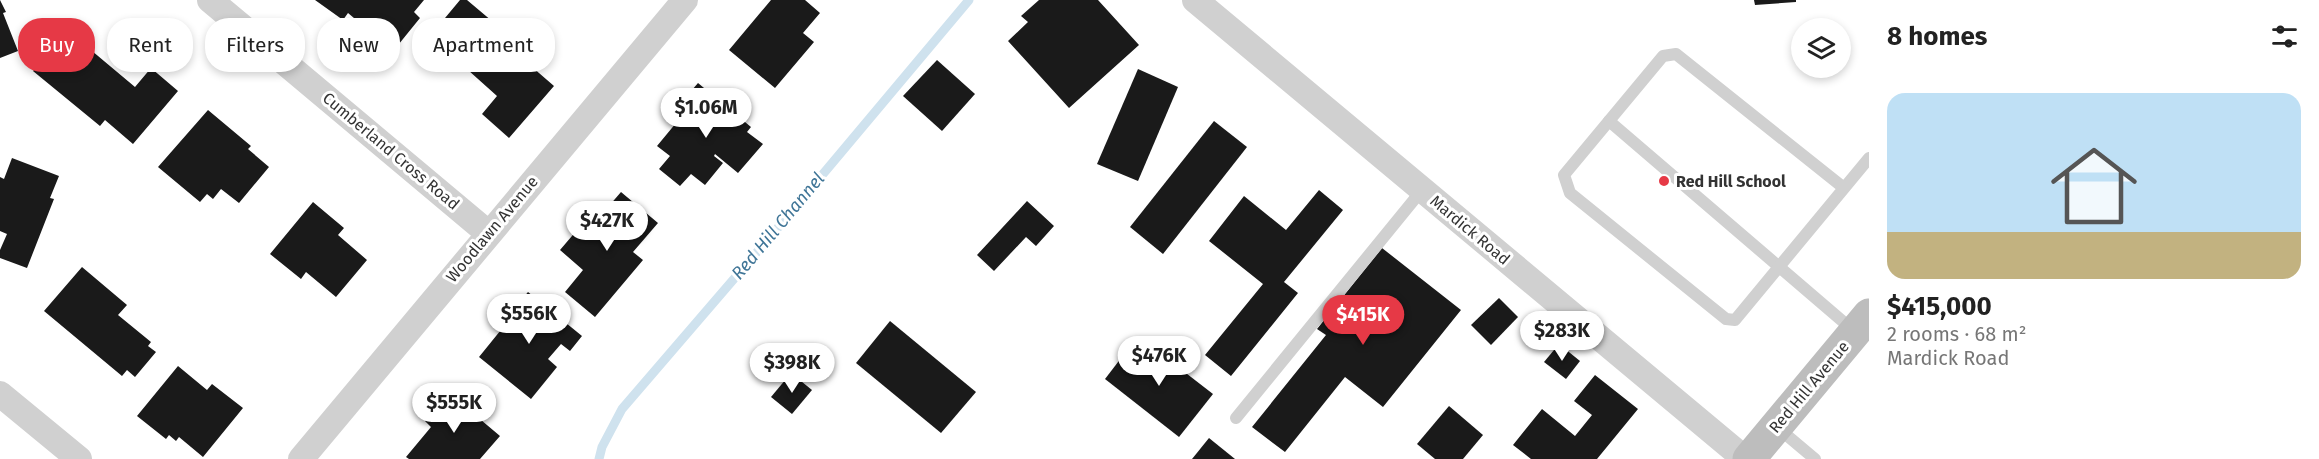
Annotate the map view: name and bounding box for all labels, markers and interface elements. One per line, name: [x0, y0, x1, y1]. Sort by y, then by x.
chip: Buy: [18, 18, 95, 72]
chip: Rent: [107, 18, 193, 72]
chip: Filters: [205, 18, 305, 72]
chip: New: [317, 18, 400, 72]
chip: Apartment: [412, 18, 555, 72]
map controls: [1791, 18, 1851, 78]
button: layers: [1791, 18, 1851, 78]
icon: filters: [2268, 20, 2301, 53]
text: 8 homes: [1887, 21, 1987, 52]
street label: Cumberland Cross Road: [319, 88, 463, 214]
pin: $1.06M: [657, 88, 755, 139]
text: $1.06M: [675, 95, 737, 119]
icon: home: [2040, 132, 2148, 240]
water label: Red Hill Channel: [727, 168, 829, 284]
street label: Woodlawn Avenue: [442, 172, 542, 286]
place label: Red Hill School: [1676, 172, 1786, 191]
marker: Red Hill School: [1657, 174, 1671, 188]
street label: Mardick Road: [1426, 191, 1514, 269]
pin: $427K: [565, 201, 649, 252]
text: $427K: [580, 208, 634, 232]
text: $415,000: [1887, 291, 1992, 322]
pin: $556K: [487, 294, 571, 345]
pin: $415K: [1321, 295, 1405, 346]
text: $556K: [501, 301, 557, 325]
text: $415K: [1336, 302, 1390, 326]
pin: $283K: [1520, 311, 1604, 362]
text: $283K: [1534, 318, 1590, 342]
text: 2 rooms · 68 m²: [1887, 322, 2027, 346]
pin: $476K: [1117, 336, 1201, 387]
street label: Red Hill Avenue: [1765, 337, 1853, 437]
pin: $398K: [750, 343, 834, 394]
text: $476K: [1132, 343, 1186, 367]
text: Mardick Road: [1887, 346, 2009, 370]
text: $398K: [764, 350, 820, 374]
pin: $555K: [412, 383, 496, 434]
text: $555K: [426, 390, 482, 414]

